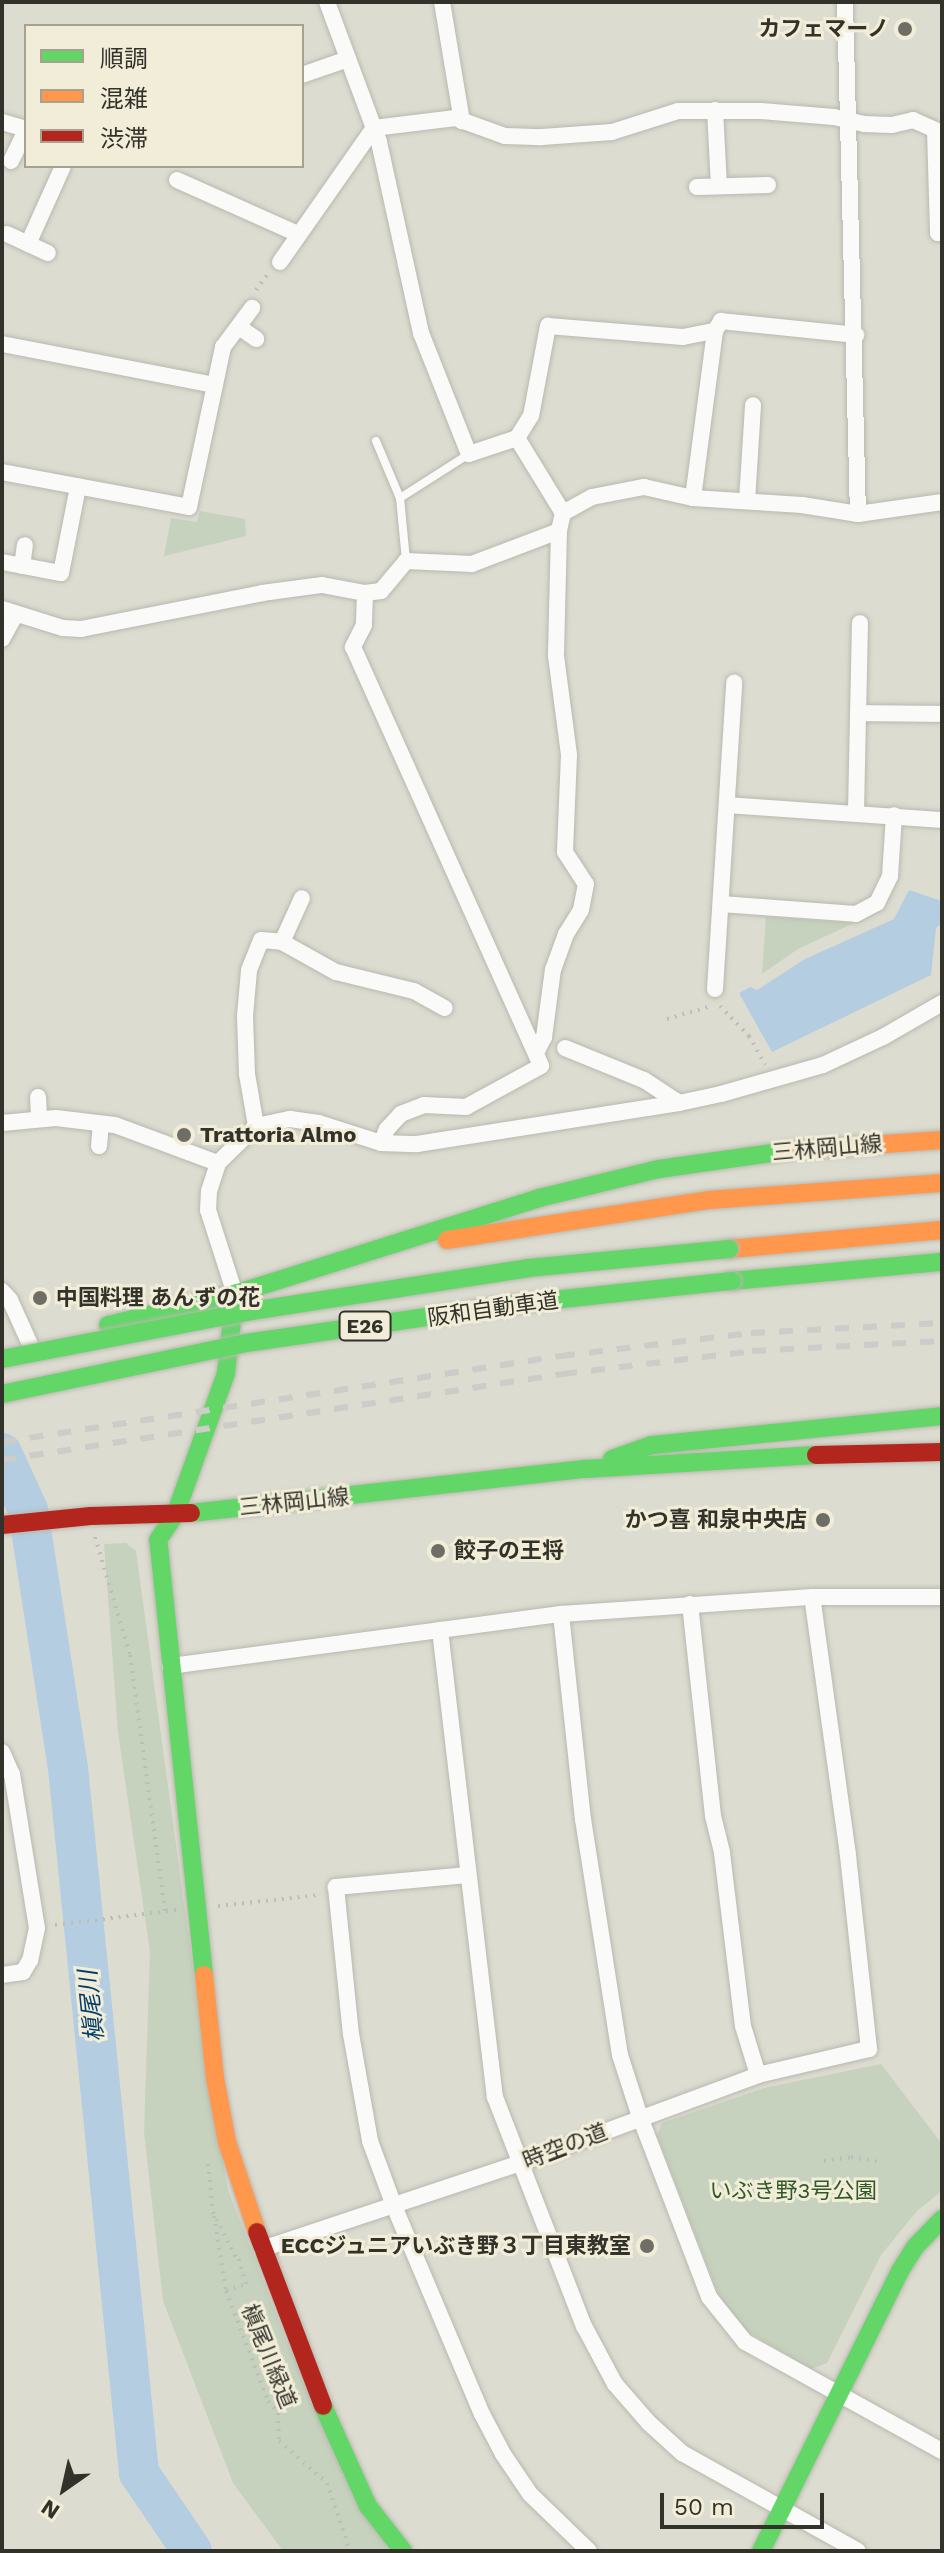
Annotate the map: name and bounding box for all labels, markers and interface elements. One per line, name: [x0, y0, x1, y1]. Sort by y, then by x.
place label: カフェマーノ: [757, 16, 889, 42]
marker: カフェマーノ: [896, 20, 914, 38]
legend: [24, 24, 304, 168]
text: 順調: [100, 45, 148, 73]
text: 混雑: [100, 85, 148, 113]
text: 渋滞: [100, 125, 148, 153]
place label: Trattoria Almo: [200, 1122, 357, 1148]
marker: Trattoria Almo: [175, 1126, 193, 1144]
street label: 三林岡山線: [771, 1130, 883, 1166]
place label: 中国料理 あんずの花: [56, 1285, 260, 1311]
street label: 阪和自動車道: [426, 1287, 560, 1331]
marker: 中国料理 あんずの花: [31, 1289, 49, 1307]
road number: E26: [337, 1310, 393, 1342]
street label: 三林岡山線: [238, 1483, 350, 1521]
place label: かつ喜 和泉中央店: [625, 1507, 807, 1533]
marker: かつ喜 和泉中央店: [814, 1511, 832, 1529]
place label: 餃子の王将: [454, 1538, 564, 1564]
marker: 餃子の王将: [429, 1542, 447, 1560]
water label: 槇尾川: [74, 1969, 110, 2043]
street label: 時空の道: [519, 2118, 611, 2174]
park label: いぶき野3号公園: [710, 2178, 876, 2204]
place label: ECCジュニアいぶき野３丁目東教室: [279, 2233, 631, 2259]
marker: ECCジュニアいぶき野３丁目東教室: [638, 2237, 656, 2255]
street label: 槇尾川緑道: [236, 2300, 302, 2412]
north arrow: [24, 2449, 104, 2529]
scale bar: [664, 2477, 828, 2527]
text: 50 m: [674, 2493, 734, 2521]
text: N: [37, 2494, 64, 2524]

